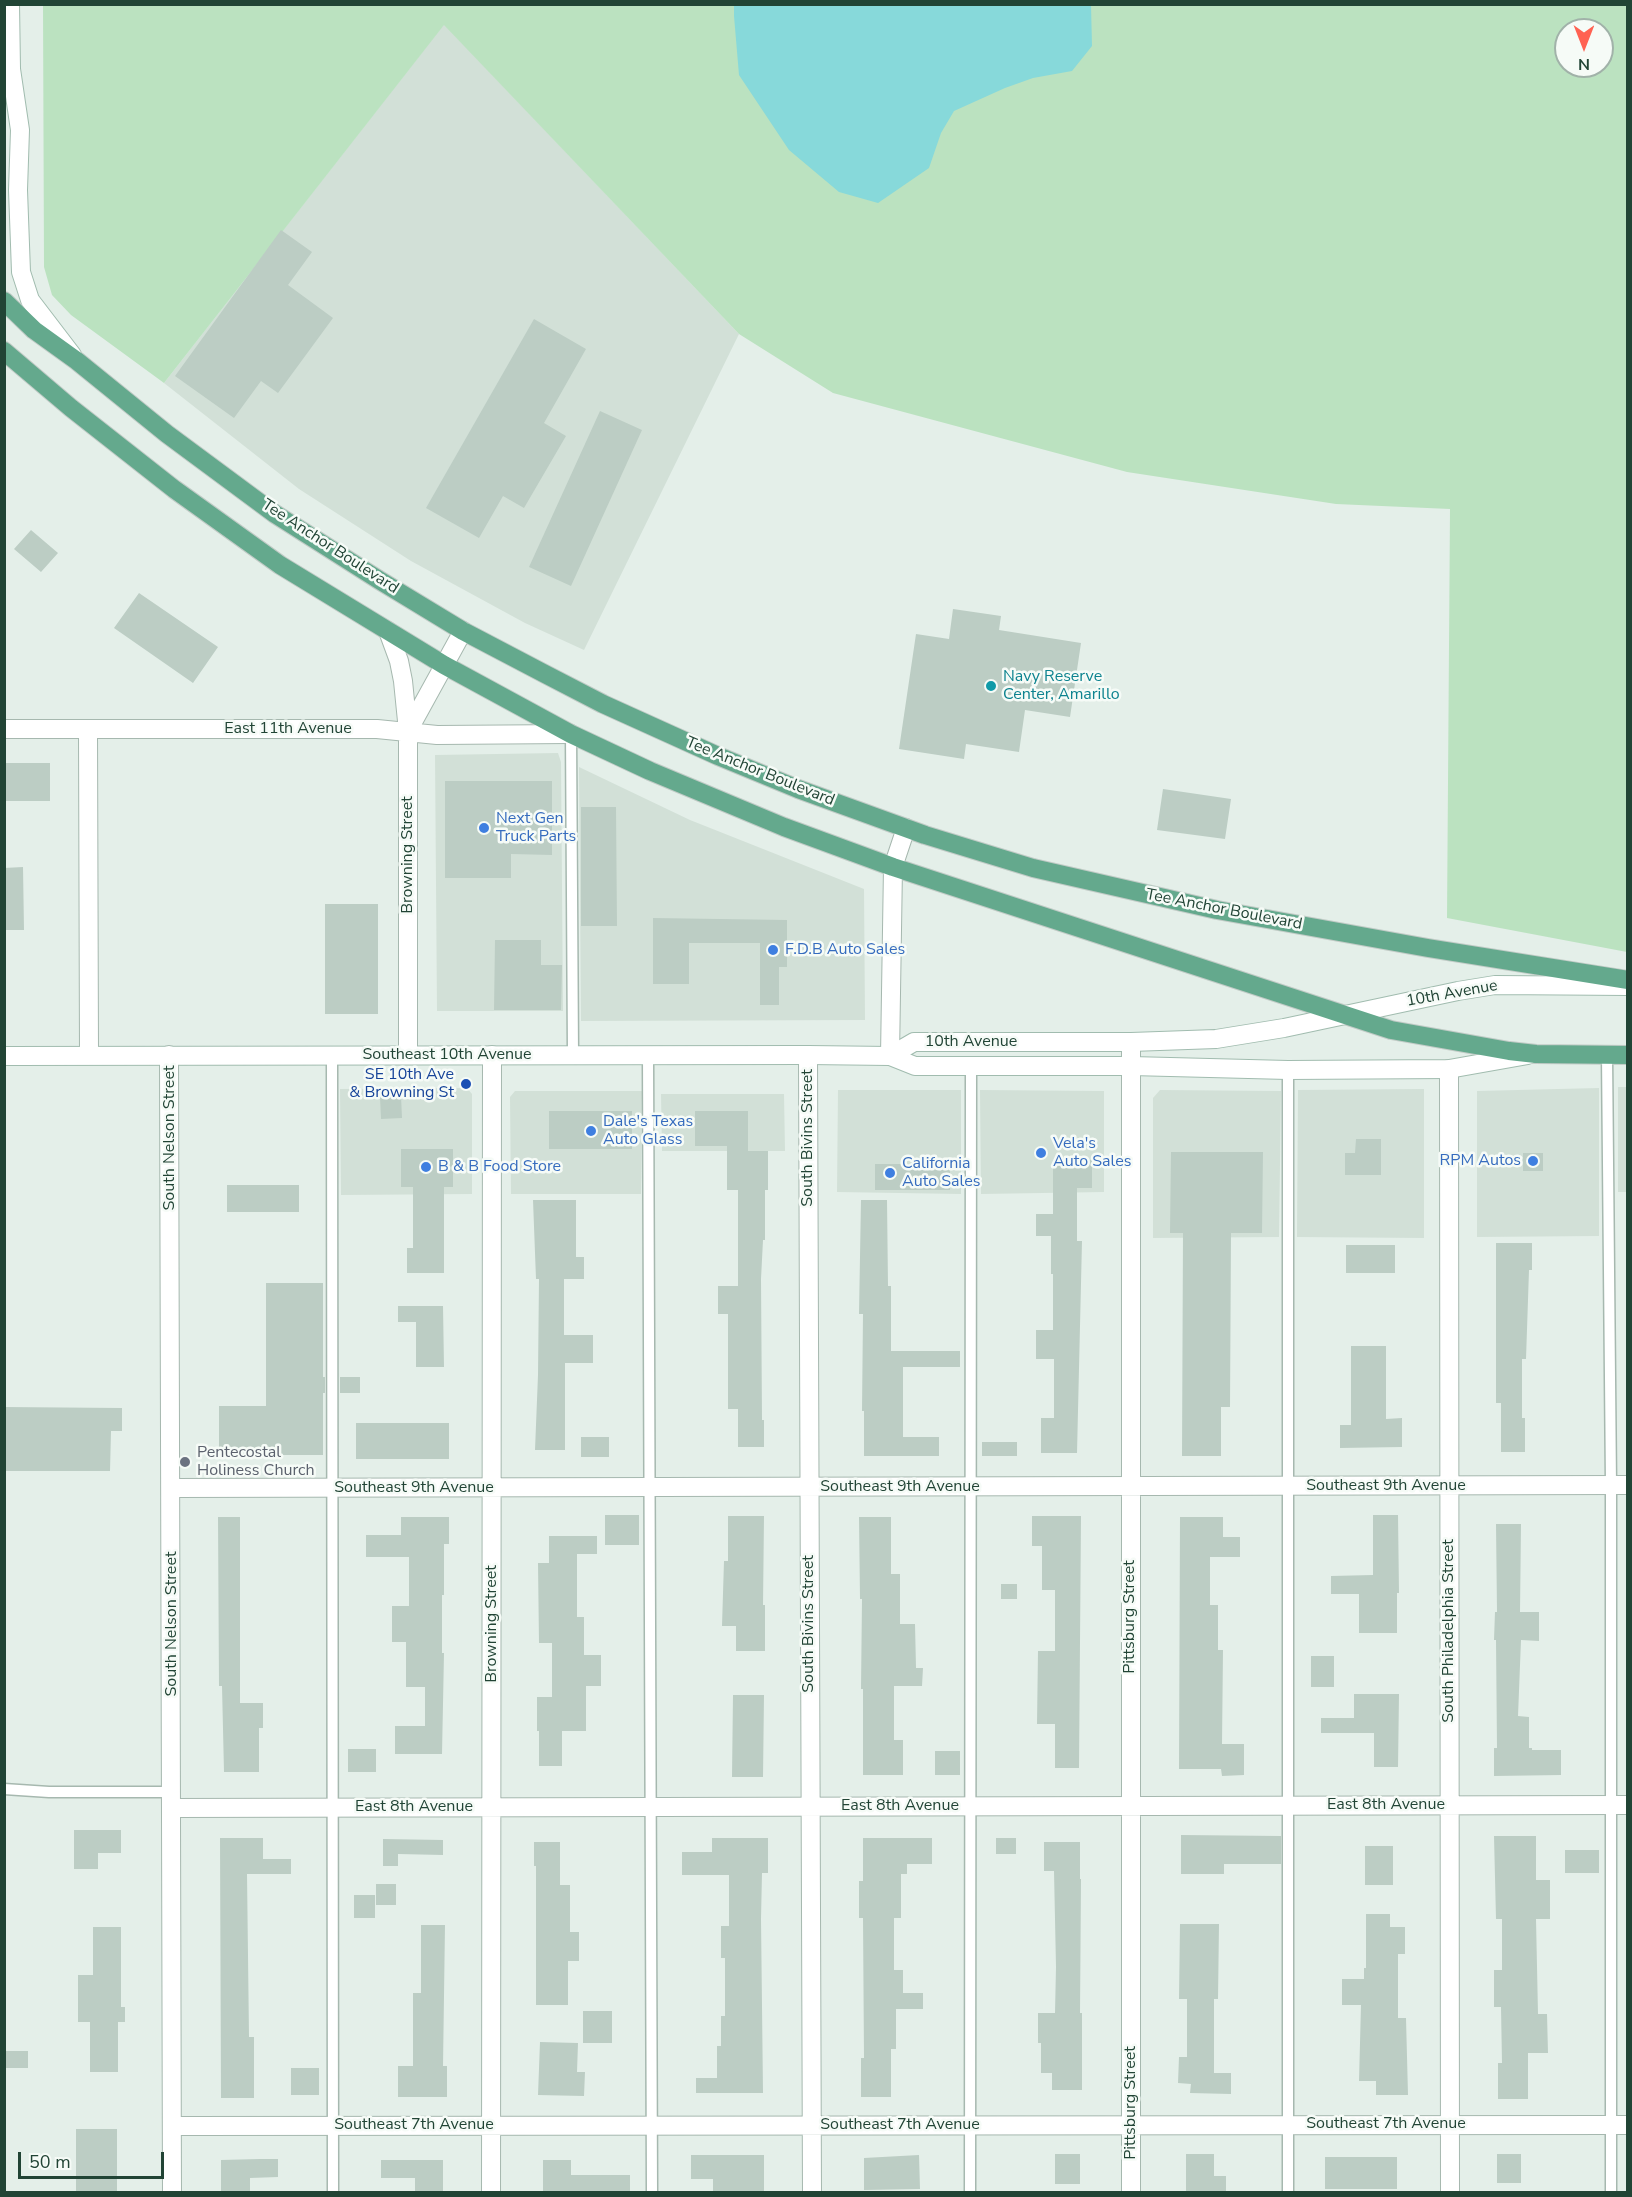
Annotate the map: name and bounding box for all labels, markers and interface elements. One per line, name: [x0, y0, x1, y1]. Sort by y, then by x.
north arrow: [1554, 18, 1614, 78]
text: N: [1578, 53, 1590, 75]
street label: Tee Anchor Boulevard: [258, 496, 402, 598]
place label: Navy Reserve Center, Amarillo: [1003, 667, 1120, 705]
marker: Navy Reserve Center, Amarillo: [984, 679, 998, 693]
street label: East 11th Avenue: [224, 719, 352, 739]
street label: Tee Anchor Boulevard: [683, 733, 837, 811]
street label: Browning Street: [398, 796, 418, 914]
place label: Next Gen Truck Parts: [496, 809, 576, 847]
marker: Next Gen Truck Parts: [477, 821, 491, 835]
street label: Tee Anchor Boulevard: [1144, 885, 1304, 935]
place label: F.D.B Auto Sales: [785, 940, 905, 960]
marker: F.D.B Auto Sales: [766, 943, 780, 957]
street label: 10th Avenue: [1405, 977, 1499, 1011]
street label: 10th Avenue: [925, 1032, 1017, 1052]
street label: Southeast 10th Avenue: [362, 1045, 532, 1065]
place label: SE 10th Ave & Browning St: [349, 1065, 454, 1103]
street label: South Nelson Street: [160, 1066, 180, 1210]
street label: South Bivins Street: [798, 1069, 818, 1207]
marker: SE 10th Ave & Browning St: [459, 1077, 473, 1091]
place label: Dale's Texas Auto Glass: [603, 1112, 693, 1150]
marker: Dale's Texas Auto Glass: [584, 1124, 598, 1138]
place label: Vela's Auto Sales: [1053, 1134, 1131, 1172]
marker: Vela's Auto Sales: [1034, 1146, 1048, 1160]
place label: RPM Autos: [1440, 1151, 1521, 1171]
place label: California Auto Sales: [902, 1154, 980, 1192]
marker: RPM Autos: [1526, 1154, 1540, 1168]
place label: B & B Food Store: [438, 1157, 561, 1177]
marker: B & B Food Store: [419, 1160, 433, 1174]
marker: California Auto Sales: [883, 1166, 897, 1180]
place label: Pentecostal Holiness Church: [197, 1443, 315, 1481]
marker: Pentecostal Holiness Church: [178, 1455, 192, 1469]
street label: Southeast 9th Avenue: [1306, 1476, 1466, 1496]
street label: Southeast 9th Avenue: [820, 1477, 980, 1497]
street label: Southeast 9th Avenue: [334, 1478, 494, 1498]
street label: South Philadelphia Street: [1439, 1539, 1459, 1723]
street label: South Nelson Street: [162, 1552, 182, 1696]
street label: South Bivins Street: [799, 1555, 819, 1693]
street label: Pittsburg Street: [1120, 1560, 1140, 1674]
street label: Browning Street: [482, 1565, 502, 1683]
street label: East 8th Avenue: [1327, 1795, 1445, 1815]
street label: East 8th Avenue: [841, 1796, 959, 1816]
street label: East 8th Avenue: [355, 1797, 473, 1817]
street label: Pittsburg Street: [1121, 2046, 1141, 2160]
street label: Southeast 7th Avenue: [1306, 2114, 1466, 2134]
street label: Southeast 7th Avenue: [334, 2115, 494, 2135]
street label: Southeast 7th Avenue: [820, 2115, 980, 2135]
scale bar: [21, 2140, 166, 2178]
text: 50 m: [29, 2150, 71, 2174]

